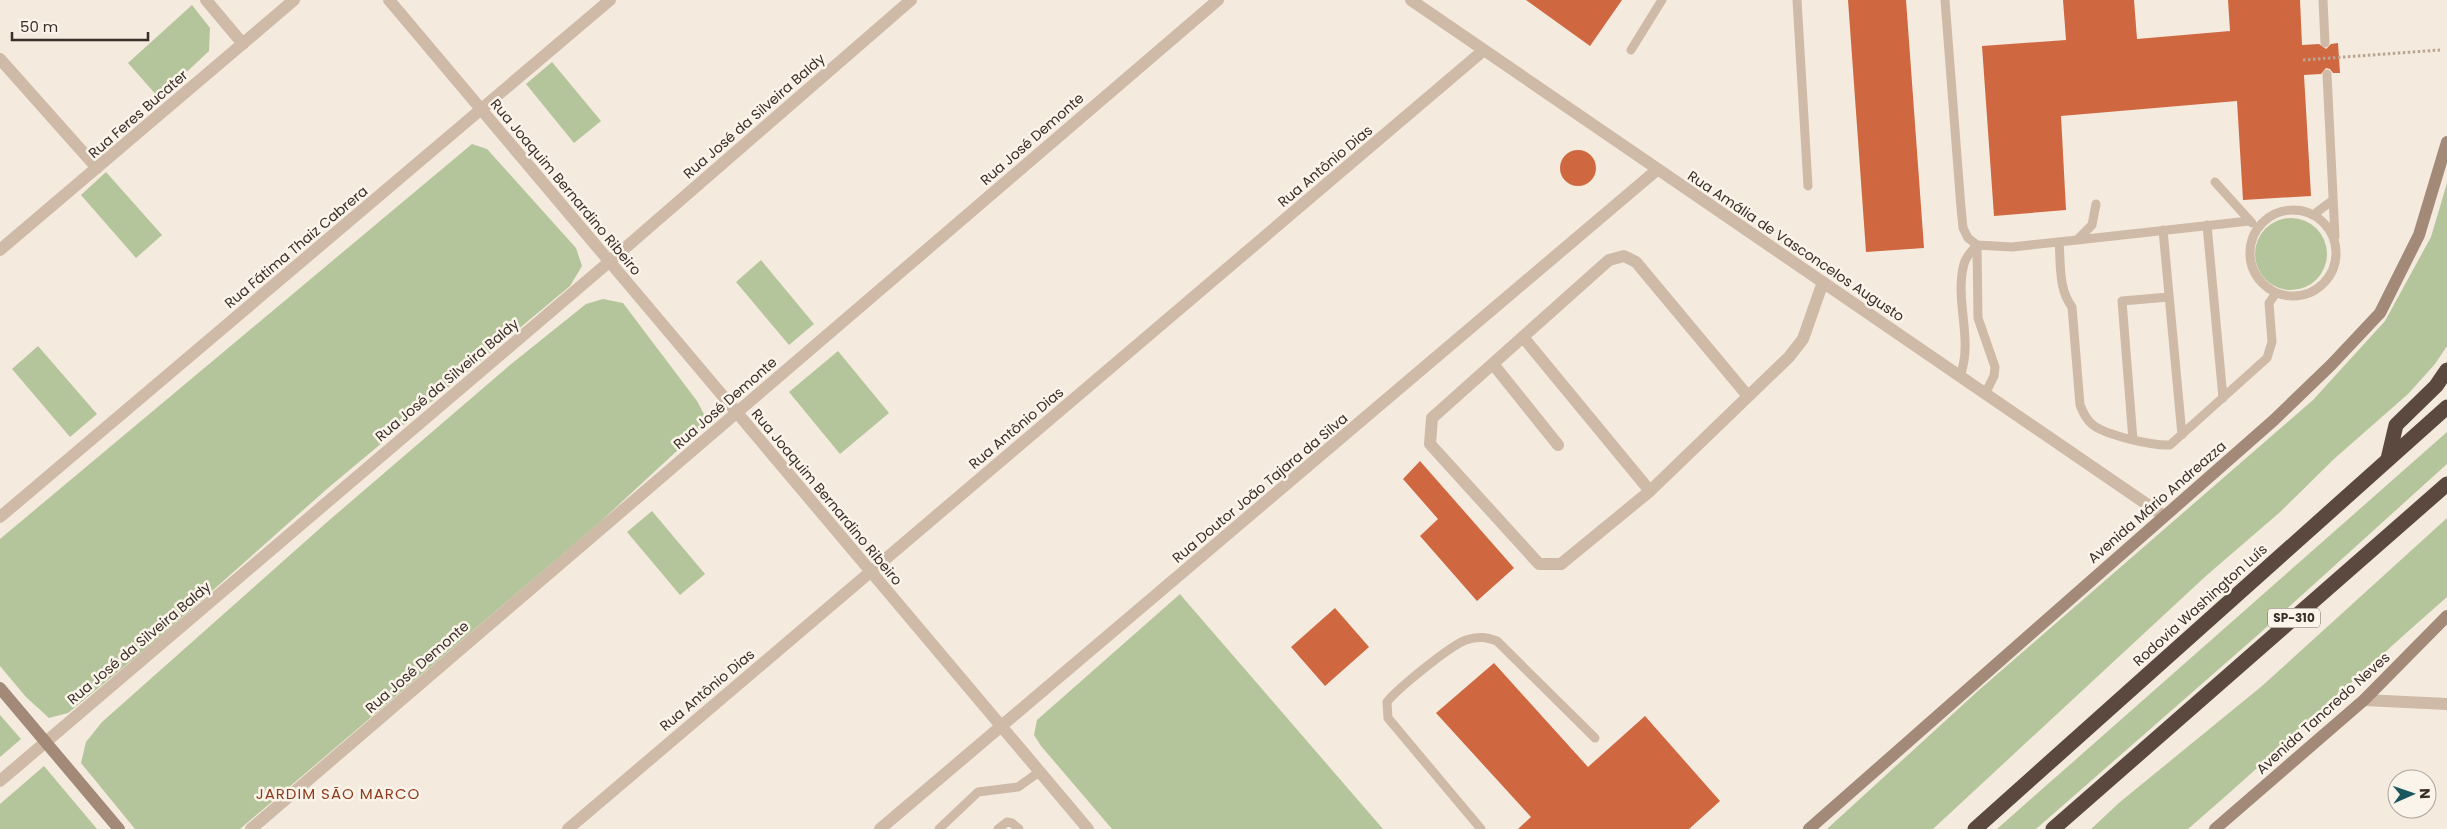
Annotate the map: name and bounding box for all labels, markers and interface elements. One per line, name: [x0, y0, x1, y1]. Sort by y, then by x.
scale bar: [12, 10, 149, 42]
text: 50 m: [20, 16, 58, 37]
street label: Rua José da Silveira Baldy: [679, 49, 829, 183]
street label: Rua Feres Bucater: [84, 65, 192, 163]
street label: Rua José Demonte: [976, 88, 1088, 190]
street label: Rua Joaquim Bernardino Ribeiro: [486, 94, 646, 280]
street label: Rua Antônio Dias: [1273, 120, 1377, 212]
street label: Rua Amália de Vasconcelos Augusto: [1684, 166, 1908, 326]
street label: Rua Fátima Thaiz Cabrera: [220, 181, 372, 313]
street label: Rua José da Silveira Baldy: [371, 314, 523, 446]
street label: Rua José Demonte: [669, 352, 781, 454]
street label: Rua Antônio Dias: [964, 382, 1068, 474]
street label: Rua Joaquim Bernardino Ribeiro: [747, 404, 907, 590]
street label: Rua Doutor João Tajara da Silva: [1168, 408, 1352, 568]
street label: Avenida Mário Andreazza: [2084, 436, 2230, 568]
street label: Rodovia Washington Luís: [2129, 539, 2271, 671]
street label: Rua José da Silveira Baldy: [63, 577, 215, 709]
road number: SP-310: [2268, 608, 2320, 628]
street label: Rua José Demonte: [361, 616, 473, 718]
street label: Rua Antônio Dias: [655, 644, 759, 736]
street label: Avenida Tancredo Neves: [2252, 647, 2394, 779]
north arrow: [2387, 769, 2437, 819]
district label: JARDIM SÃO MARCO: [256, 783, 420, 804]
text: N: [2415, 788, 2435, 799]

